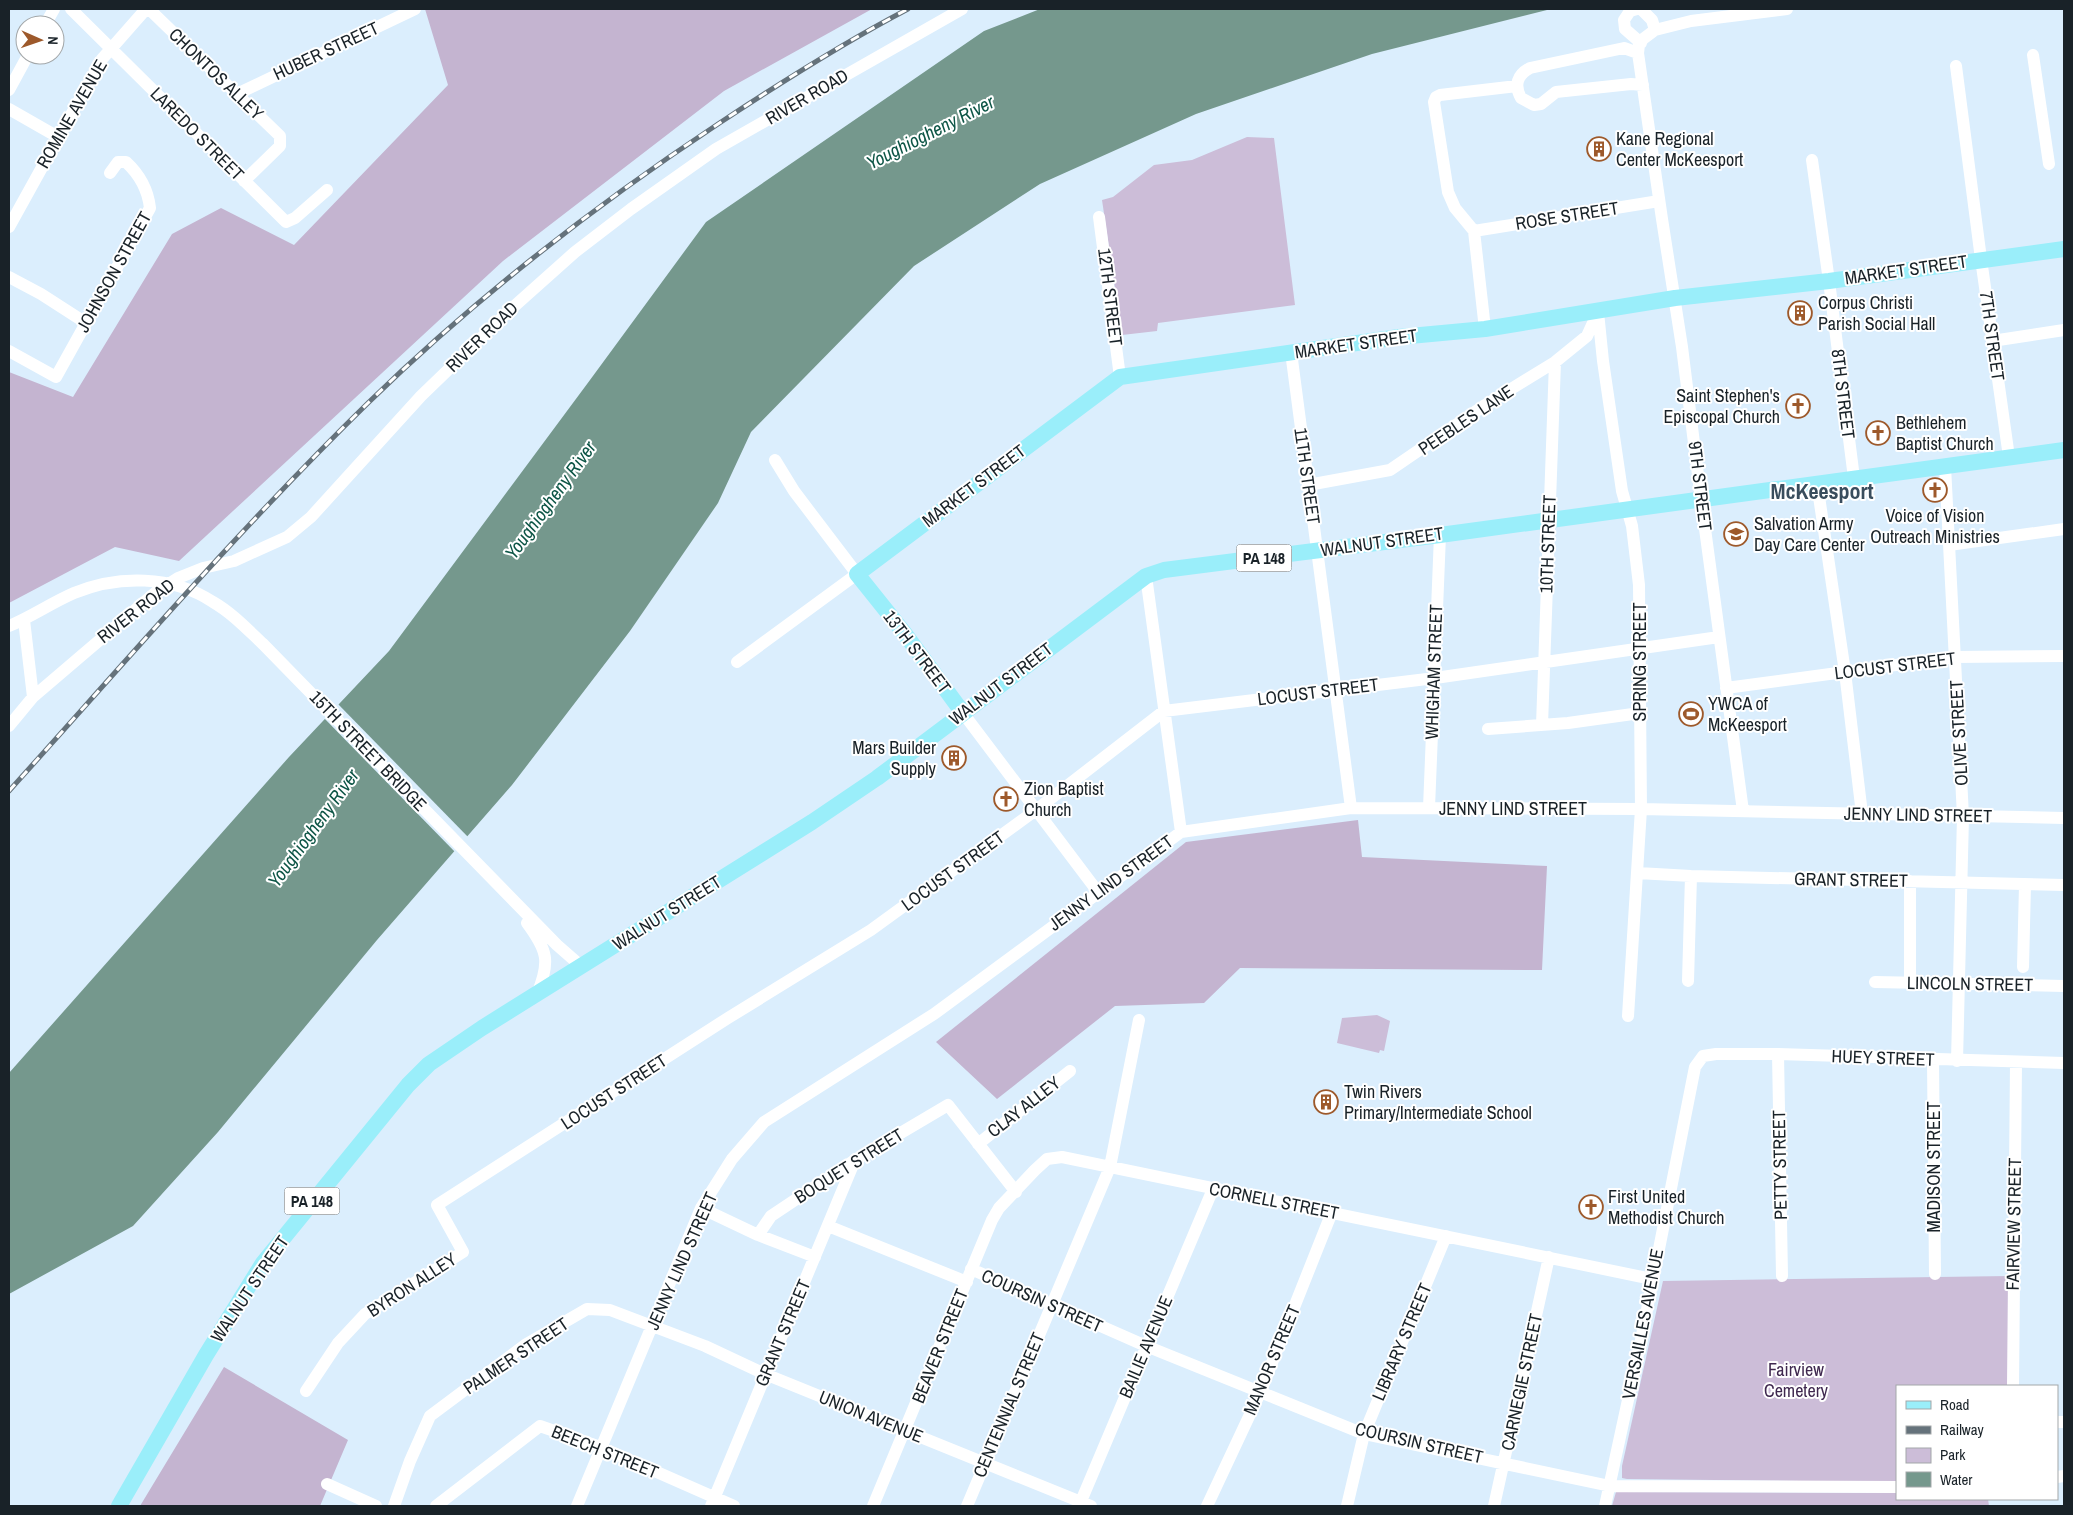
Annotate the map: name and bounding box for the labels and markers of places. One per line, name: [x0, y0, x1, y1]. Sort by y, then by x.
place label: Kane Regional Center McKeesport: [1616, 126, 1743, 172]
building icon: Kane Regional Center McKeesport: [1586, 136, 1612, 162]
place label: Corpus Christi Parish Social Hall: [1818, 290, 1935, 336]
building icon: Corpus Christi Parish Social Hall: [1787, 300, 1813, 326]
place label: Saint Stephen's Episcopal Church: [1664, 383, 1780, 429]
church icon: Saint Stephen's Episcopal Church: [1785, 393, 1811, 419]
place label: Bethlehem Baptist Church: [1896, 410, 1994, 456]
church icon: Bethlehem Baptist Church: [1865, 420, 1891, 446]
church icon: Voice of Vision Outreach Ministries: [1922, 477, 1948, 503]
place label: Voice of Vision Outreach Ministries: [1870, 503, 2000, 549]
place label: Salvation Army Day Care Center: [1754, 511, 1865, 557]
school or university icon: Salvation Army Day Care Center: [1723, 521, 1749, 547]
place label: YWCA of McKeesport: [1708, 691, 1787, 737]
sports icon: YWCA of McKeesport: [1678, 701, 1704, 727]
place label: Mars Builder Supply: [852, 735, 937, 781]
building icon: Mars Builder Supply: [941, 745, 967, 771]
place label: Zion Baptist Church: [1024, 776, 1104, 822]
church icon: Zion Baptist Church: [993, 786, 1019, 812]
place label: Twin Rivers Primary/Intermediate School: [1344, 1079, 1532, 1125]
building icon: Twin Rivers Primary/Intermediate School: [1313, 1089, 1339, 1115]
place label: First United Methodist Church: [1608, 1184, 1725, 1230]
church icon: First United Methodist Church: [1578, 1194, 1604, 1220]

